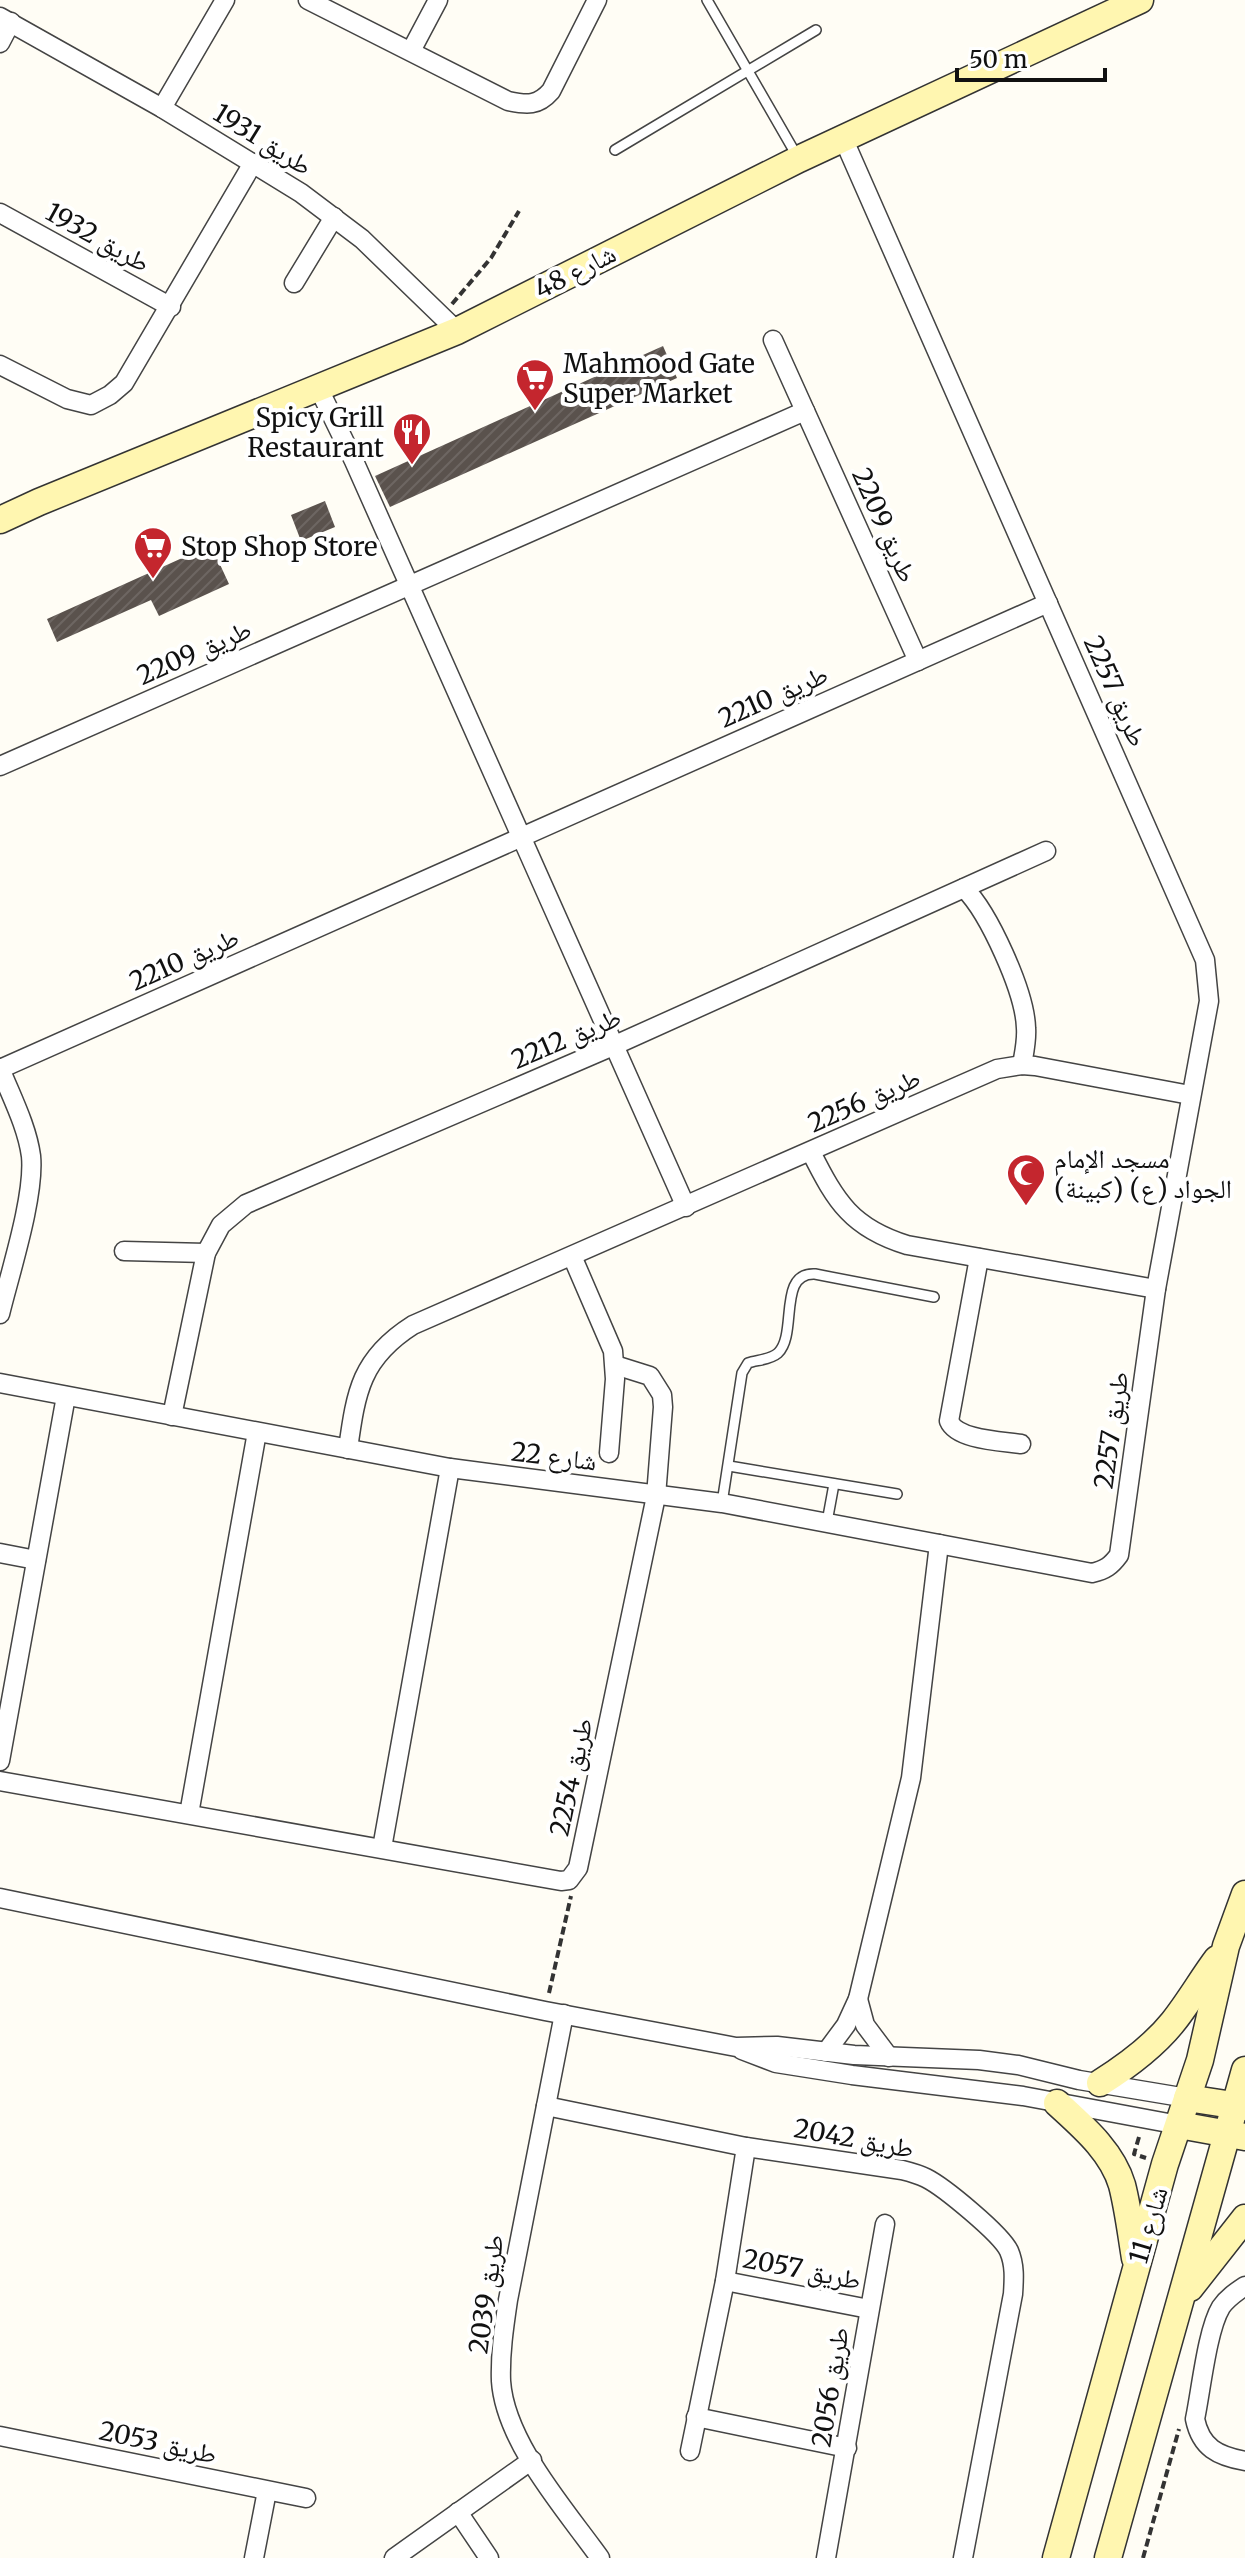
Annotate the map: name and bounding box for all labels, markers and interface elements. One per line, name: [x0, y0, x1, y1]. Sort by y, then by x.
scale bar: [957, 32, 1105, 82]
text: 50 m: [969, 44, 1028, 75]
street label: طريق 1931: [208, 96, 318, 182]
street label: طريق 1932: [40, 195, 156, 279]
street label: شارع 48: [529, 237, 621, 305]
place label: Mahmood Gate Super Market: [563, 347, 755, 410]
supermarket icon: Mahmood Gate Super Market: [514, 357, 556, 412]
place label: Spicy Grill Restaurant: [247, 401, 384, 464]
restaurant icon: Spicy Grill Restaurant: [391, 411, 433, 466]
street label: طريق 2209: [845, 463, 925, 587]
supermarket icon: Stop Shop Store: [132, 525, 174, 580]
place label: Stop Shop Store: [181, 530, 378, 563]
street label: طريق 2209: [132, 612, 256, 692]
street label: طريق 2257: [1077, 630, 1155, 752]
street label: طريق 2210: [713, 657, 833, 735]
street label: طريق 2210: [124, 920, 244, 998]
street label: طريق 2212: [506, 1000, 626, 1076]
street label: طريق 2256: [803, 1061, 925, 1139]
place label: مسجد الإمام الجواد (ع) (كبينة): [1054, 1142, 1232, 1205]
mosque icon: مسجد الإمام الجواد (ع) (كبينة): [1005, 1152, 1047, 1207]
street label: طريق 2257: [1086, 1369, 1136, 1491]
street label: شارع 22: [509, 1434, 599, 1478]
street label: طريق 2254: [542, 1715, 600, 1839]
street label: طريق 2042: [792, 2111, 916, 2165]
street label: شارع 11: [1121, 2183, 1175, 2267]
street label: طريق 2039: [461, 2232, 511, 2356]
street label: طريق 2057: [740, 2241, 864, 2297]
street label: طريق 2056: [804, 2325, 856, 2449]
street label: طريق 2053: [96, 2413, 220, 2471]

